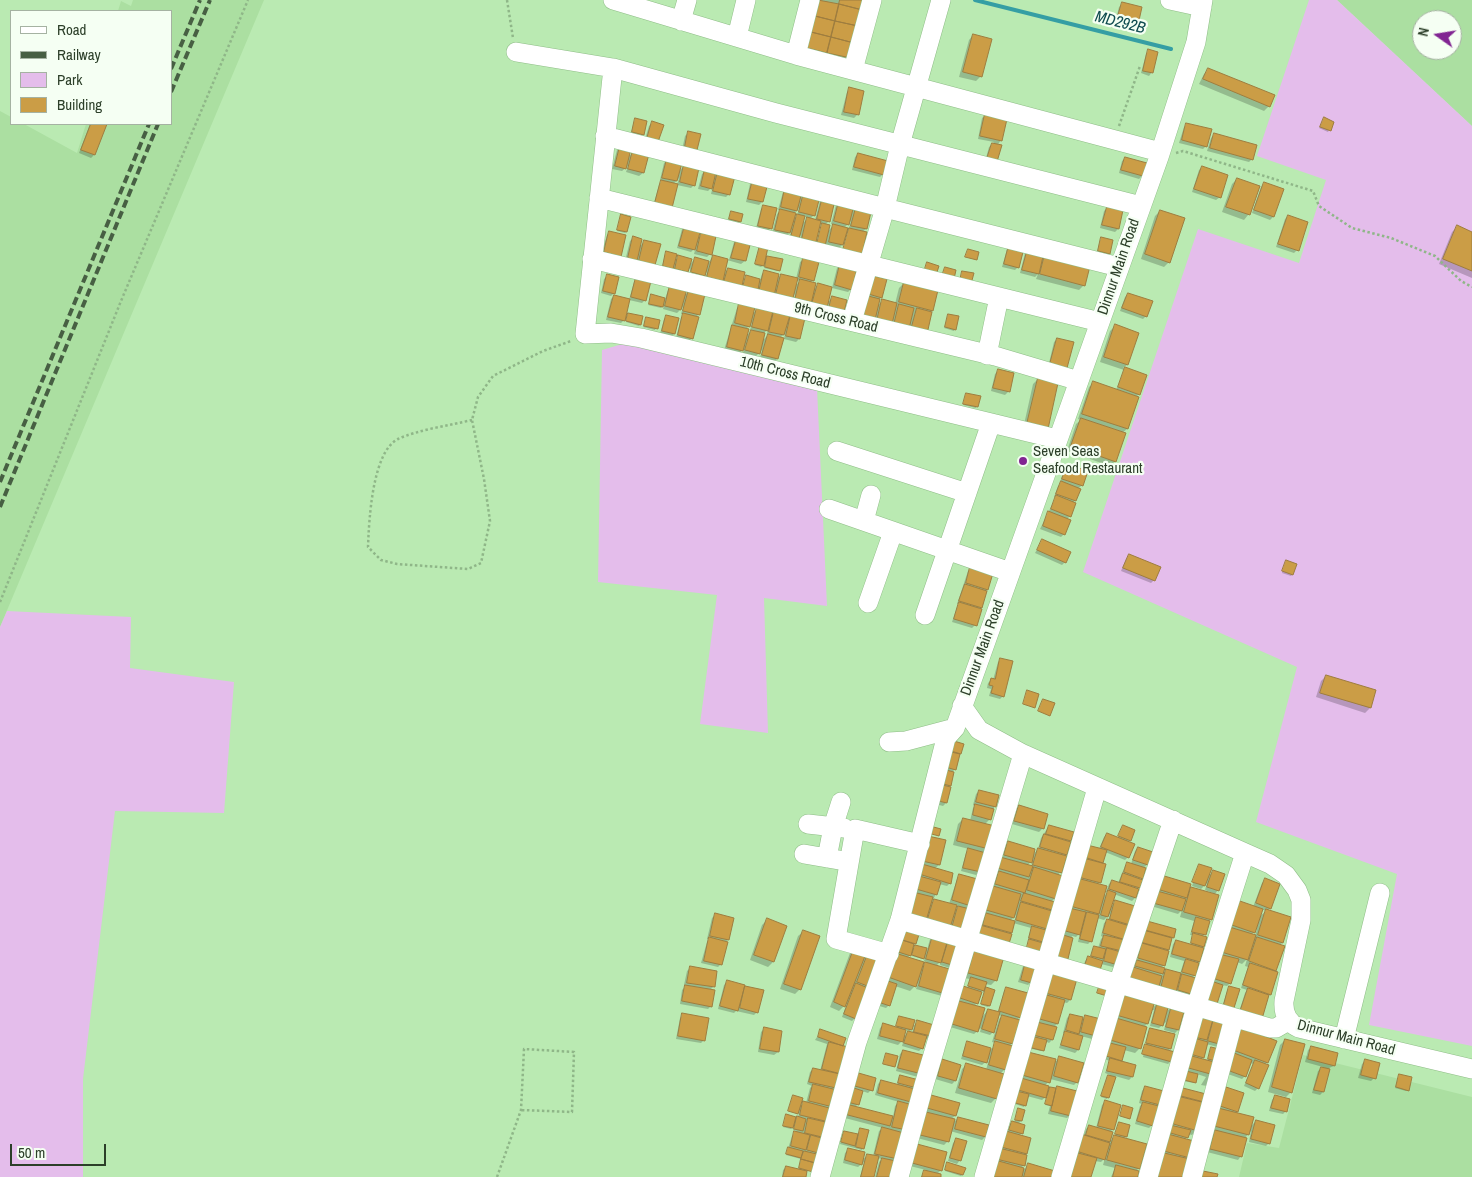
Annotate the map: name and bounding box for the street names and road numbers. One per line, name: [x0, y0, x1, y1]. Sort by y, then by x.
street label: Dinnur Main Road: [1094, 217, 1144, 317]
street label: 9th Cross Road: [792, 299, 880, 337]
street label: 10th Cross Road: [738, 353, 832, 393]
street label: Dinnur Main Road: [957, 598, 1009, 698]
street label: Dinnur Main Road: [1295, 1016, 1397, 1060]

